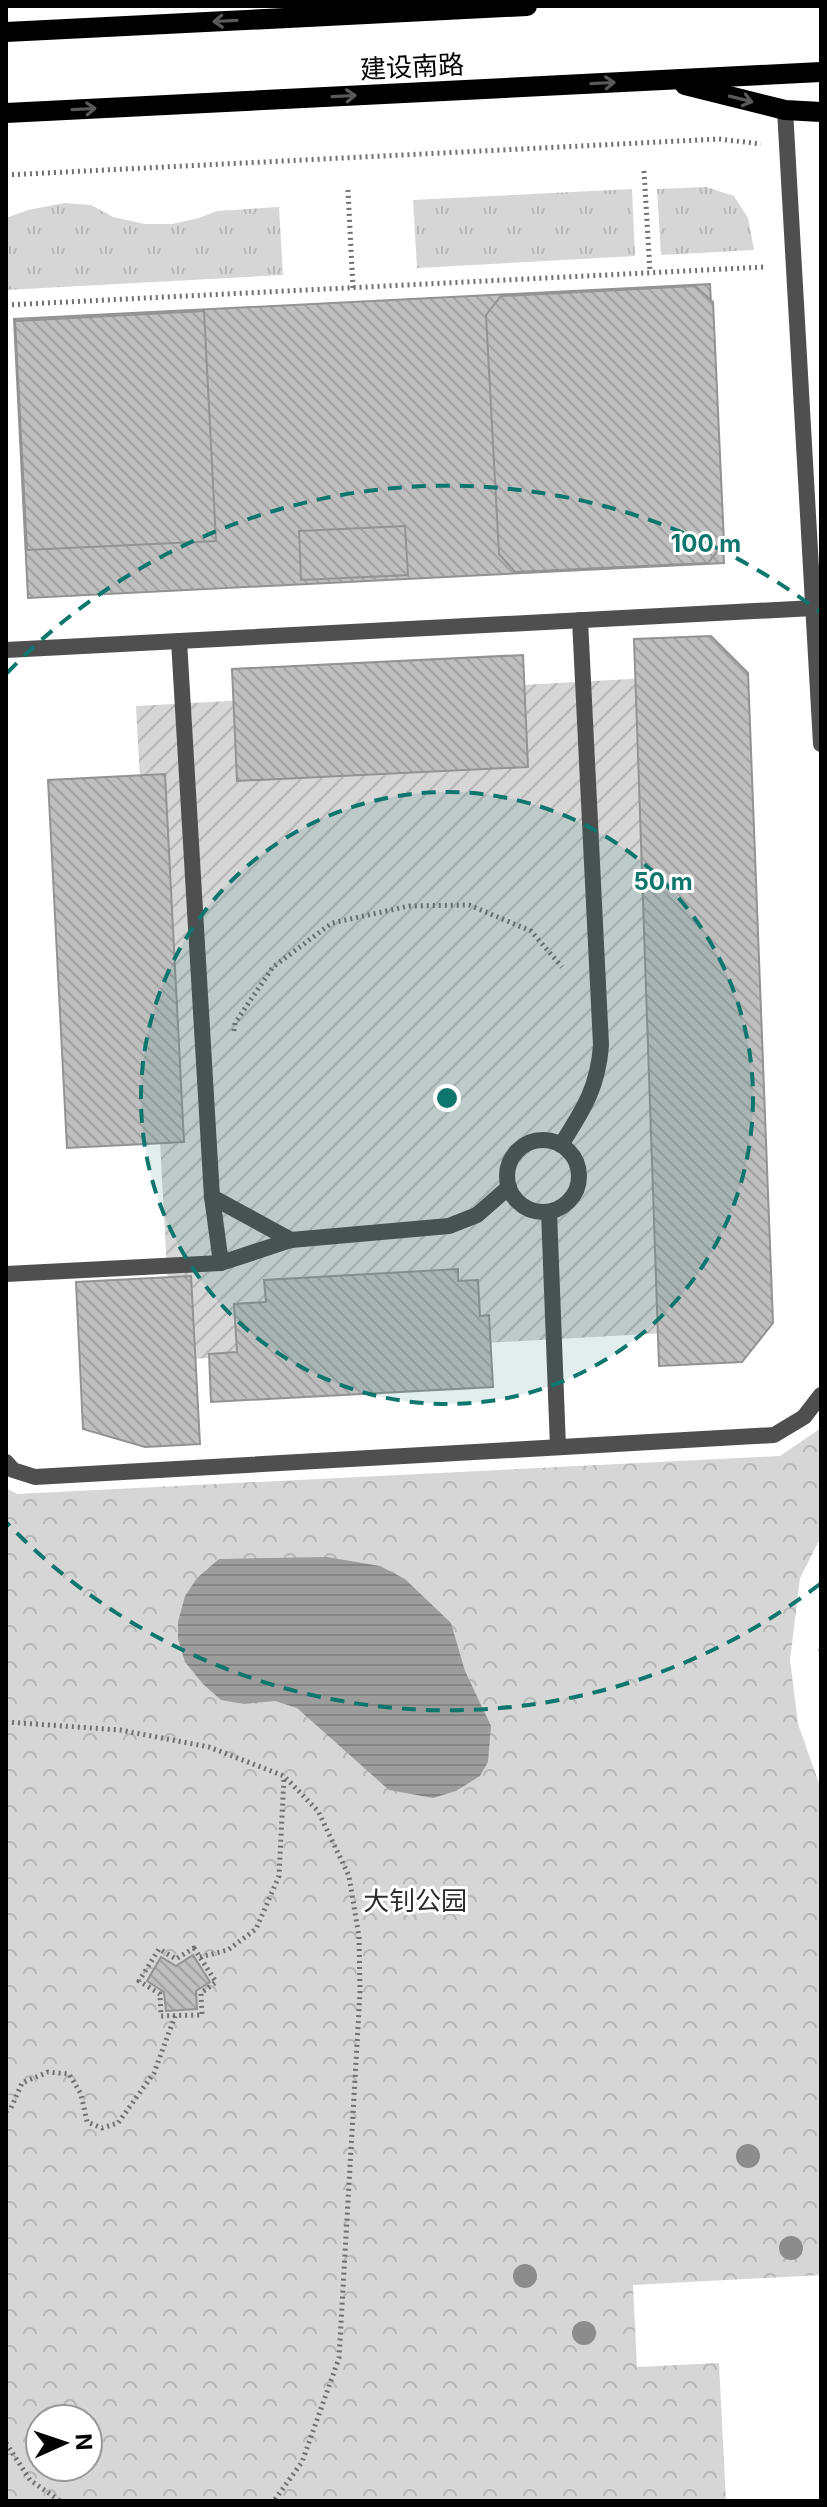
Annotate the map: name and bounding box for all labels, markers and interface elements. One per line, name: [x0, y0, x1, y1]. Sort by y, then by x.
one-way arrow: [212, 14, 239, 29]
street label: 建设南路: [359, 48, 465, 85]
one-way arrow: [589, 75, 616, 90]
one-way arrow: [330, 88, 357, 103]
one-way arrow: [728, 93, 754, 108]
one-way arrow: [70, 101, 97, 116]
text: 100 m: [671, 529, 741, 558]
text: 50 m: [633, 867, 693, 896]
centre of rings: [433, 1084, 461, 1112]
park label: 大钊公园: [363, 1885, 467, 1916]
north arrow: [24, 2403, 104, 2483]
text: N: [71, 2433, 97, 2451]

